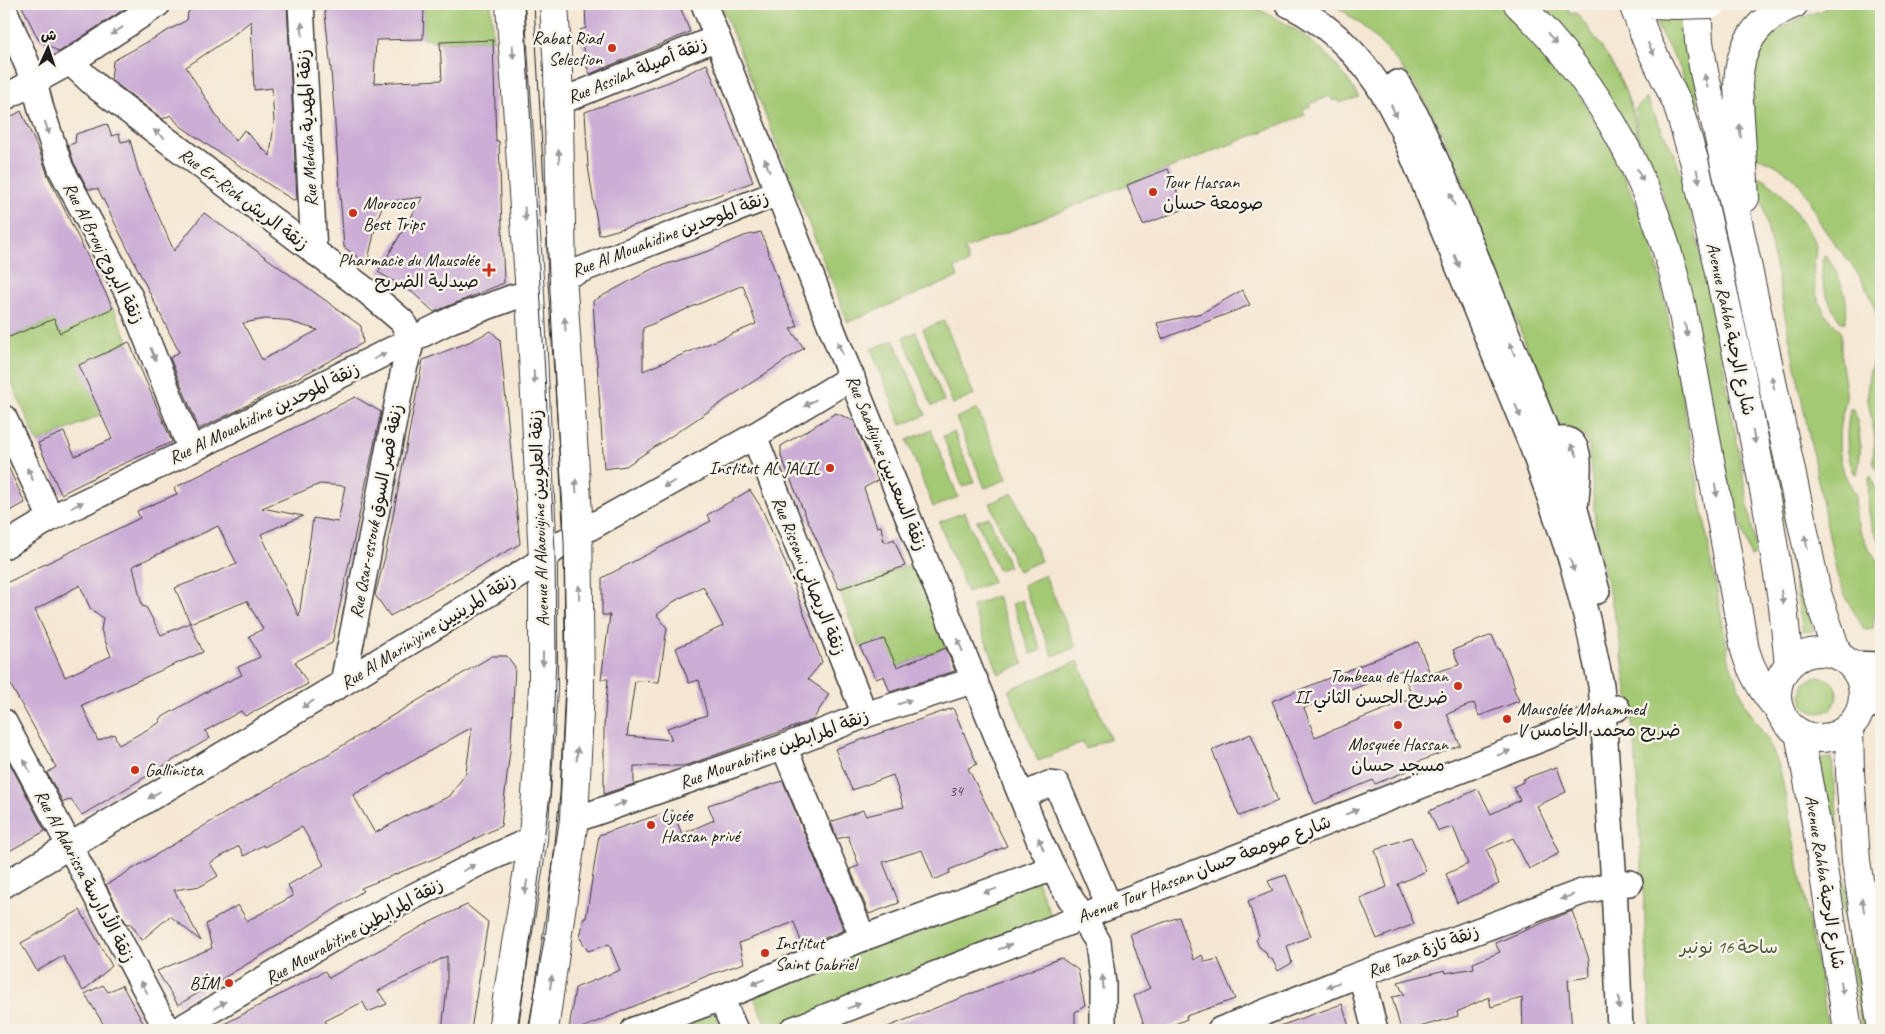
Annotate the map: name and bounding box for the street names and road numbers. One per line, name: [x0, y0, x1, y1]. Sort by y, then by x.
street label: Rue Assilah زنقة أصيلة: [564, 32, 710, 108]
street label: Rue Mehdia زنقة المهدية: [292, 49, 322, 207]
street label: Rue Er-Rich زنقة الريش: [175, 143, 313, 255]
street label: Rue Al Brouj زنقة البروج: [58, 179, 149, 328]
street label: Rue Al Mouahidine زنقة الموحدين: [568, 186, 772, 282]
street label: Avenue Rahba شارع الرحبة: [1701, 241, 1760, 418]
street label: Rue Al Mouahidine زنقة الموحدين: [165, 357, 363, 469]
street label: Rue Saadiyine زنقة السعديين: [842, 372, 932, 554]
street label: Rue Qsar-essouk زنقة قصر السوق: [344, 402, 408, 620]
street label: Avenue Al Alaouiyine زنقة العلويين: [524, 409, 554, 627]
street label: Rue Rissani زنقة الريصاني: [762, 493, 851, 660]
street label: Rue Al Mariniyine زنقة المرينيين: [336, 568, 520, 694]
street label: Rue Mourabitine زنقة المرابطين: [676, 704, 872, 794]
street label: Rue Al Adarissa زنقة الأدارسة: [30, 785, 141, 966]
street label: Avenue Rahba شارع الرحبة: [1799, 793, 1850, 971]
street label: Avenue Tour Hassan شارع صومعة حسان: [1074, 810, 1334, 929]
street label: Rue Mourabitine زنقة المرابطين: [261, 873, 447, 989]
street label: Rue Taza زنقة تازة: [1364, 920, 1482, 982]

